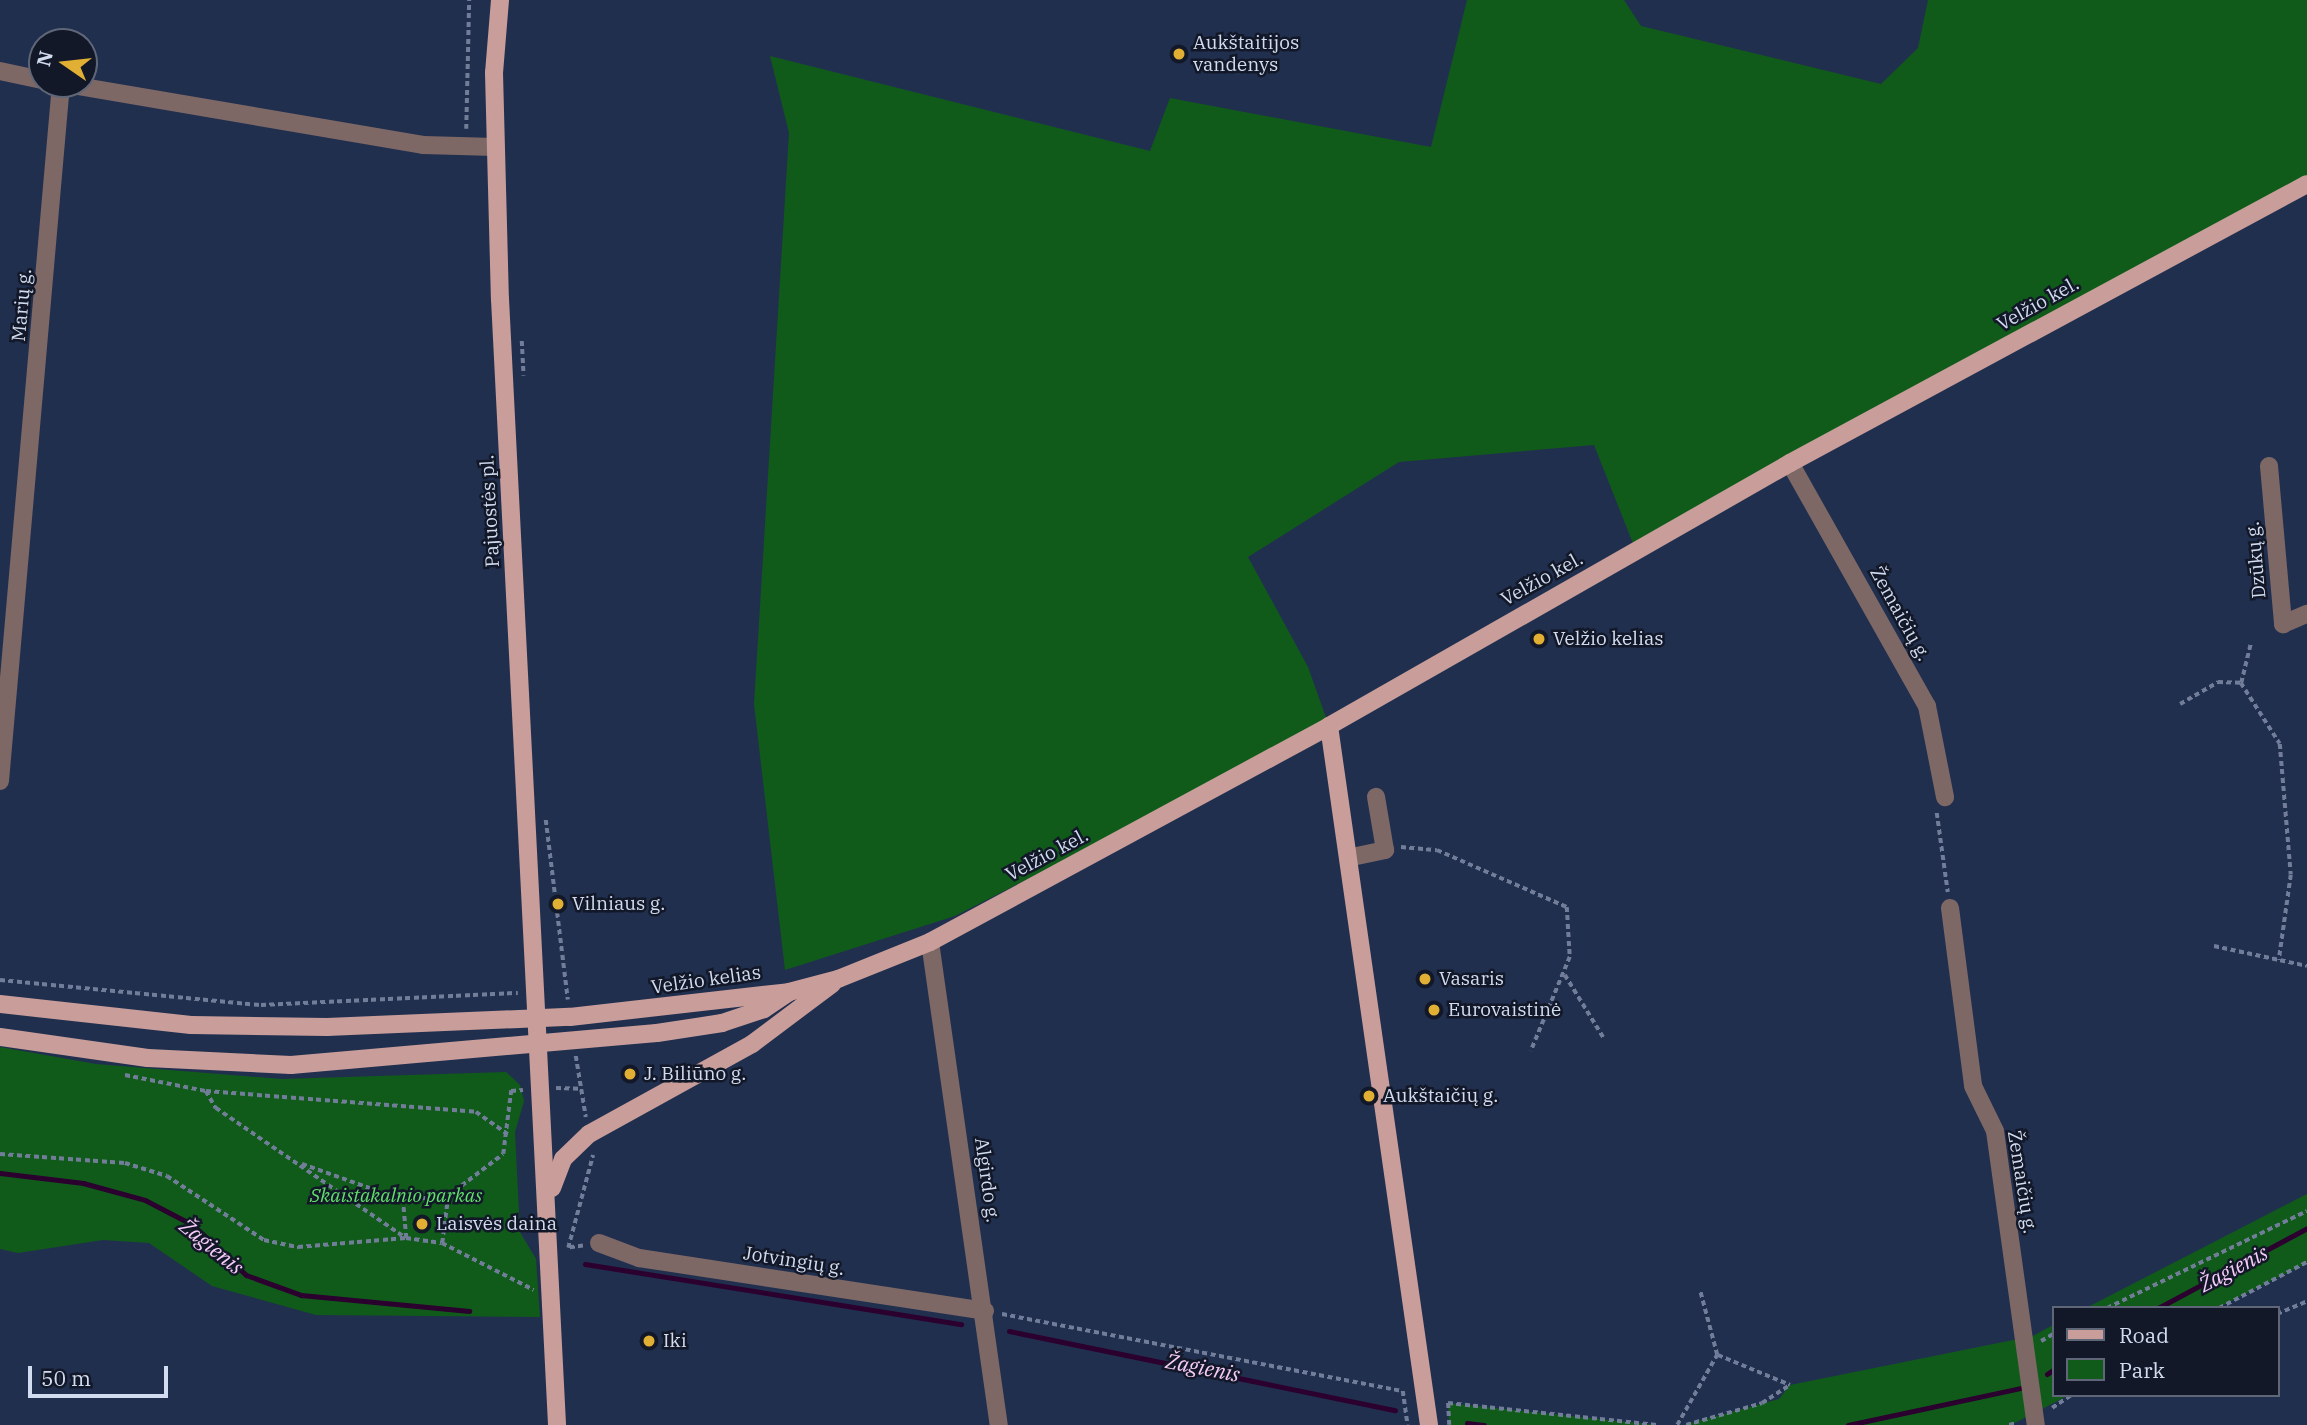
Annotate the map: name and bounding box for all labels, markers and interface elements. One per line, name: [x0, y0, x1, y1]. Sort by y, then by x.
north arrow: [28, 28, 98, 98]
place label: Aukštaitijos vandenys: [1193, 32, 1299, 76]
marker: Aukštaitijos vandenys: [1171, 46, 1187, 62]
text: N: [31, 48, 58, 69]
street label: Marių g.: [7, 268, 37, 342]
street label: Velžio kel.: [1993, 272, 2083, 336]
street label: Pajuostės pl.: [476, 454, 504, 568]
street label: Dzūkų g.: [2241, 520, 2271, 600]
street label: Velžio kel.: [1497, 547, 1587, 611]
street label: Žemaičių g.: [1865, 563, 1935, 665]
place label: Velžio kelias: [1553, 628, 1664, 650]
marker: Velžio kelias: [1531, 631, 1547, 647]
street label: Velžio kel.: [1002, 824, 1092, 886]
place label: Vilniaus g.: [572, 893, 665, 915]
marker: Vilniaus g.: [550, 896, 566, 912]
street label: Velžio kelias: [650, 961, 762, 999]
place label: Vasaris: [1439, 968, 1504, 990]
marker: Vasaris: [1417, 971, 1433, 987]
place label: Eurovaistinė: [1448, 999, 1561, 1021]
marker: Eurovaistinė: [1426, 1002, 1442, 1018]
place label: J. Biliūno g.: [644, 1063, 746, 1085]
marker: J. Biliūno g.: [622, 1066, 638, 1082]
place label: Aukštaičių g.: [1383, 1085, 1498, 1107]
marker: Aukštaičių g.: [1361, 1088, 1377, 1104]
street label: Žemaičių g.: [2003, 1129, 2041, 1235]
street label: Algirdo g.: [970, 1136, 1004, 1224]
park label: Skaistakalnio parkas: [310, 1185, 482, 1207]
water label: Žagienis: [175, 1213, 249, 1279]
place label: Laisvės daina: [436, 1213, 557, 1235]
marker: Laisvės daina: [414, 1216, 430, 1232]
water label: Žagienis: [2194, 1239, 2272, 1297]
street label: Jotvingių g.: [742, 1242, 846, 1280]
legend: [2052, 1306, 2279, 1397]
text: Road: [2119, 1321, 2169, 1349]
place label: Iki: [663, 1330, 687, 1352]
marker: Iki: [641, 1333, 657, 1349]
water label: Žagienis: [1164, 1347, 1242, 1387]
scale bar: [32, 1352, 172, 1396]
text: Park: [2119, 1356, 2165, 1384]
text: 50 m: [41, 1364, 91, 1392]

